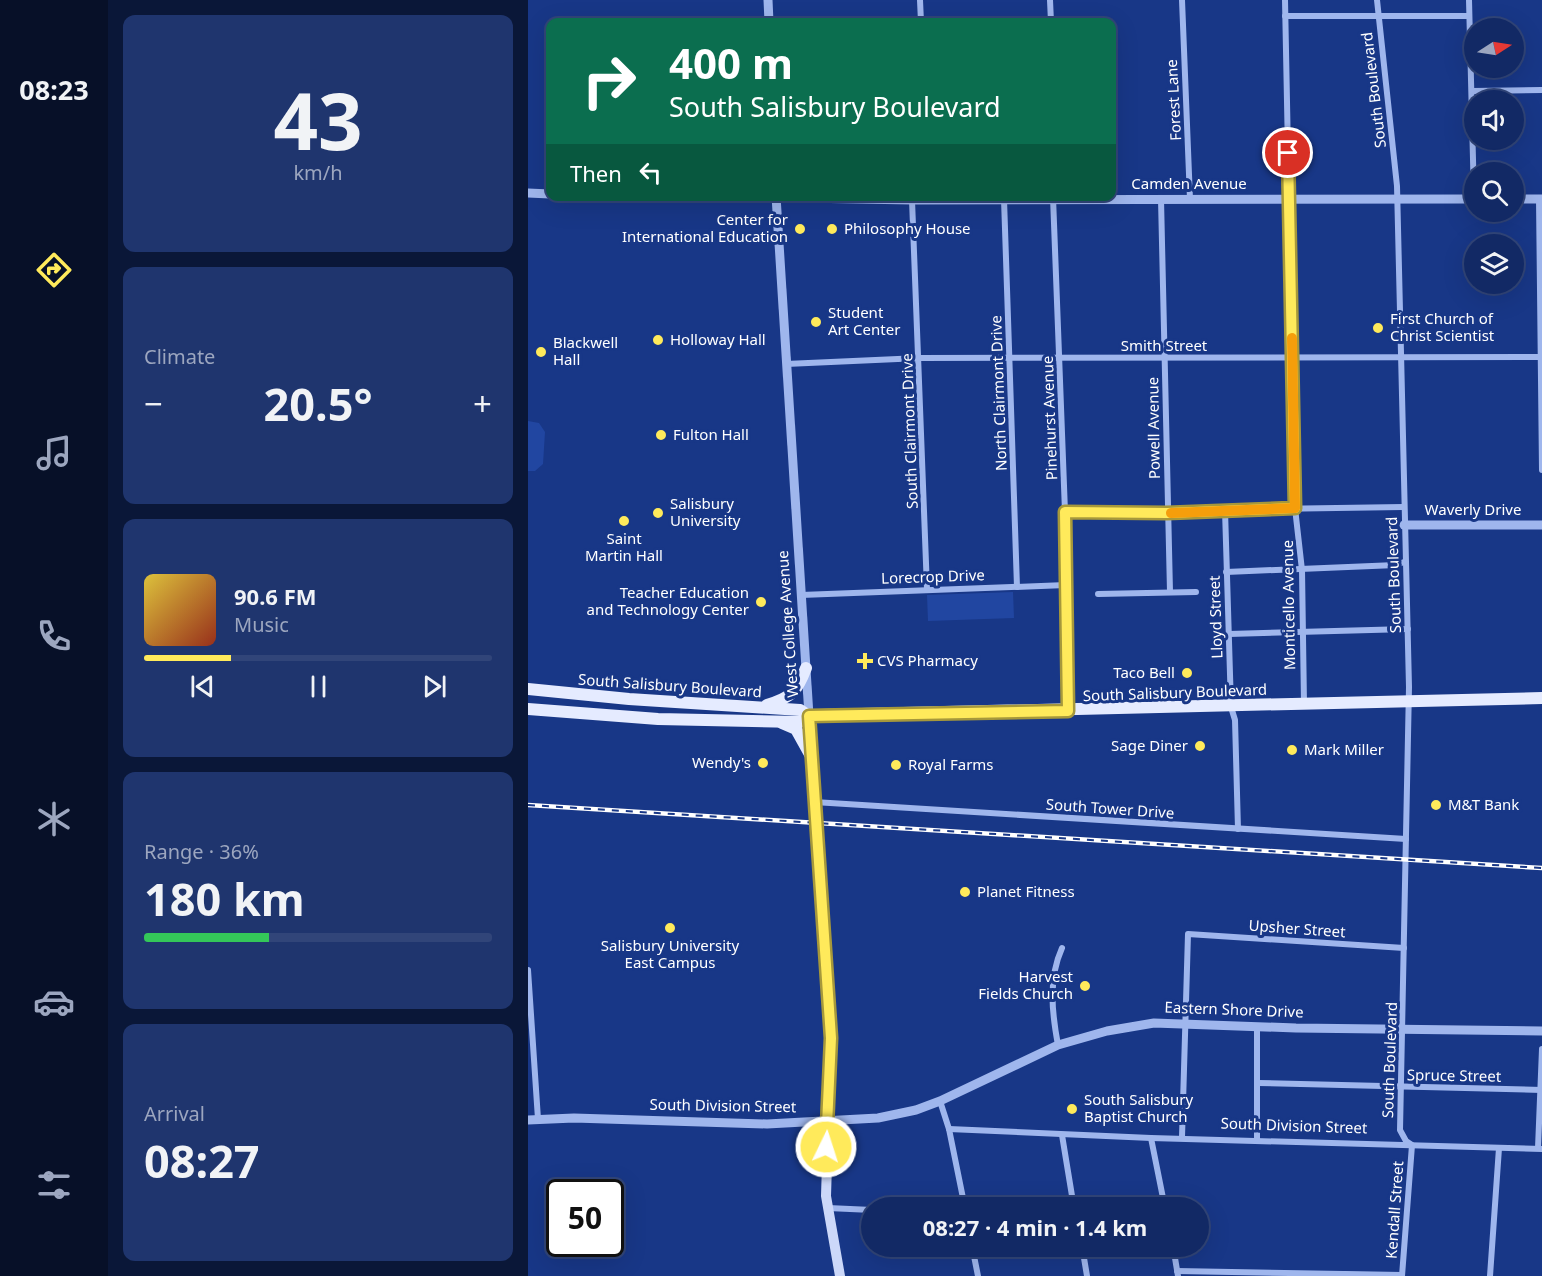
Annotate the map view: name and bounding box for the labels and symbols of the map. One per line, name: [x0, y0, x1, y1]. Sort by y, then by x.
north arrow: [1464, 18, 1524, 78]
street label: South Boulevard: [1356, 31, 1390, 149]
street label: Forest Lane: [1161, 59, 1185, 141]
pin: [1262, 127, 1313, 178]
street label: Camden Avenue: [1131, 173, 1247, 193]
place label: Center for International Education: [622, 209, 788, 246]
place label: Philosophy House: [844, 218, 971, 238]
marker: Center for International Education: [793, 222, 807, 236]
marker: Philosophy House: [825, 222, 839, 236]
place label: Student Art Center: [828, 302, 900, 339]
place label: First Church of Christ Scientist: [1390, 308, 1495, 345]
marker: Student Art Center: [809, 315, 823, 329]
street label: North Clairmont Drive: [985, 315, 1011, 471]
marker: First Church of Christ Scientist: [1371, 321, 1385, 335]
place label: Holloway Hall: [670, 329, 766, 349]
place label: Blackwell Hall: [553, 332, 618, 369]
marker: Holloway Hall: [651, 333, 665, 347]
street label: Smith Street: [1121, 335, 1208, 355]
marker: Blackwell Hall: [534, 345, 548, 359]
street label: South Clairmont Drive: [896, 353, 922, 509]
street label: Pinehurst Avenue: [1037, 355, 1061, 481]
street label: Powell Avenue: [1142, 377, 1164, 479]
place label: Fulton Hall: [673, 424, 749, 444]
marker: Fulton Hall: [654, 428, 668, 442]
place label: Salisbury University: [670, 493, 741, 530]
street label: Waverly Drive: [1425, 499, 1521, 519]
marker: Salisbury University: [651, 506, 665, 520]
marker: Saint Martin Hall: [617, 514, 631, 528]
street label: South Boulevard: [1381, 516, 1405, 634]
place label: Saint Martin Hall: [585, 528, 663, 565]
street label: Monticello Avenue: [1277, 540, 1299, 670]
street label: West College Avenue: [772, 550, 802, 698]
street label: Lorecrop Drive: [881, 564, 985, 588]
street label: Lloyd Street: [1204, 575, 1226, 659]
place label: Teacher Education and Technology Center: [587, 582, 749, 619]
marker: Teacher Education and Technology Center: [754, 595, 768, 609]
place label: CVS Pharmacy: [877, 650, 978, 670]
marker: CVS Pharmacy: [858, 654, 872, 668]
place label: Taco Bell: [1113, 662, 1175, 682]
marker: Taco Bell: [1180, 666, 1194, 680]
street label: South Salisbury Boulevard: [577, 669, 763, 701]
street label: South Salisbury Boulevard: [1083, 679, 1267, 705]
place label: Sage Diner: [1111, 735, 1188, 755]
marker: Sage Diner: [1193, 739, 1207, 753]
place label: Mark Miller: [1304, 739, 1384, 759]
marker: Mark Miller: [1285, 743, 1299, 757]
place label: Wendy's: [692, 752, 751, 772]
place label: Royal Farms: [908, 754, 994, 774]
marker: Wendy's: [756, 756, 770, 770]
marker: Royal Farms: [889, 758, 903, 772]
street label: South Tower Drive: [1045, 794, 1175, 822]
place label: M&T Bank: [1448, 794, 1519, 814]
marker: M&T Bank: [1429, 798, 1443, 812]
place label: Planet Fitness: [977, 881, 1075, 901]
marker: Planet Fitness: [958, 885, 972, 899]
street label: Upsher Street: [1248, 915, 1347, 941]
marker: Salisbury University East Campus: [663, 921, 677, 935]
place label: Salisbury University East Campus: [601, 935, 740, 972]
place label: Harvest Fields Church: [978, 966, 1074, 1003]
marker: Harvest Fields Church: [1078, 979, 1092, 993]
street label: Eastern Shore Drive: [1164, 997, 1304, 1021]
street label: South Boulevard: [1377, 1001, 1401, 1119]
street label: Spruce Street: [1407, 1064, 1502, 1086]
place label: South Salisbury Baptist Church: [1084, 1089, 1193, 1126]
street label: South Division Street: [650, 1094, 797, 1116]
marker: South Salisbury Baptist Church: [1065, 1102, 1079, 1116]
street label: South Division Street: [1220, 1112, 1368, 1138]
position arrow: [794, 1115, 858, 1179]
street label: Kendall Street: [1381, 1160, 1407, 1260]
speed limit sign: 50: [546, 1179, 624, 1257]

